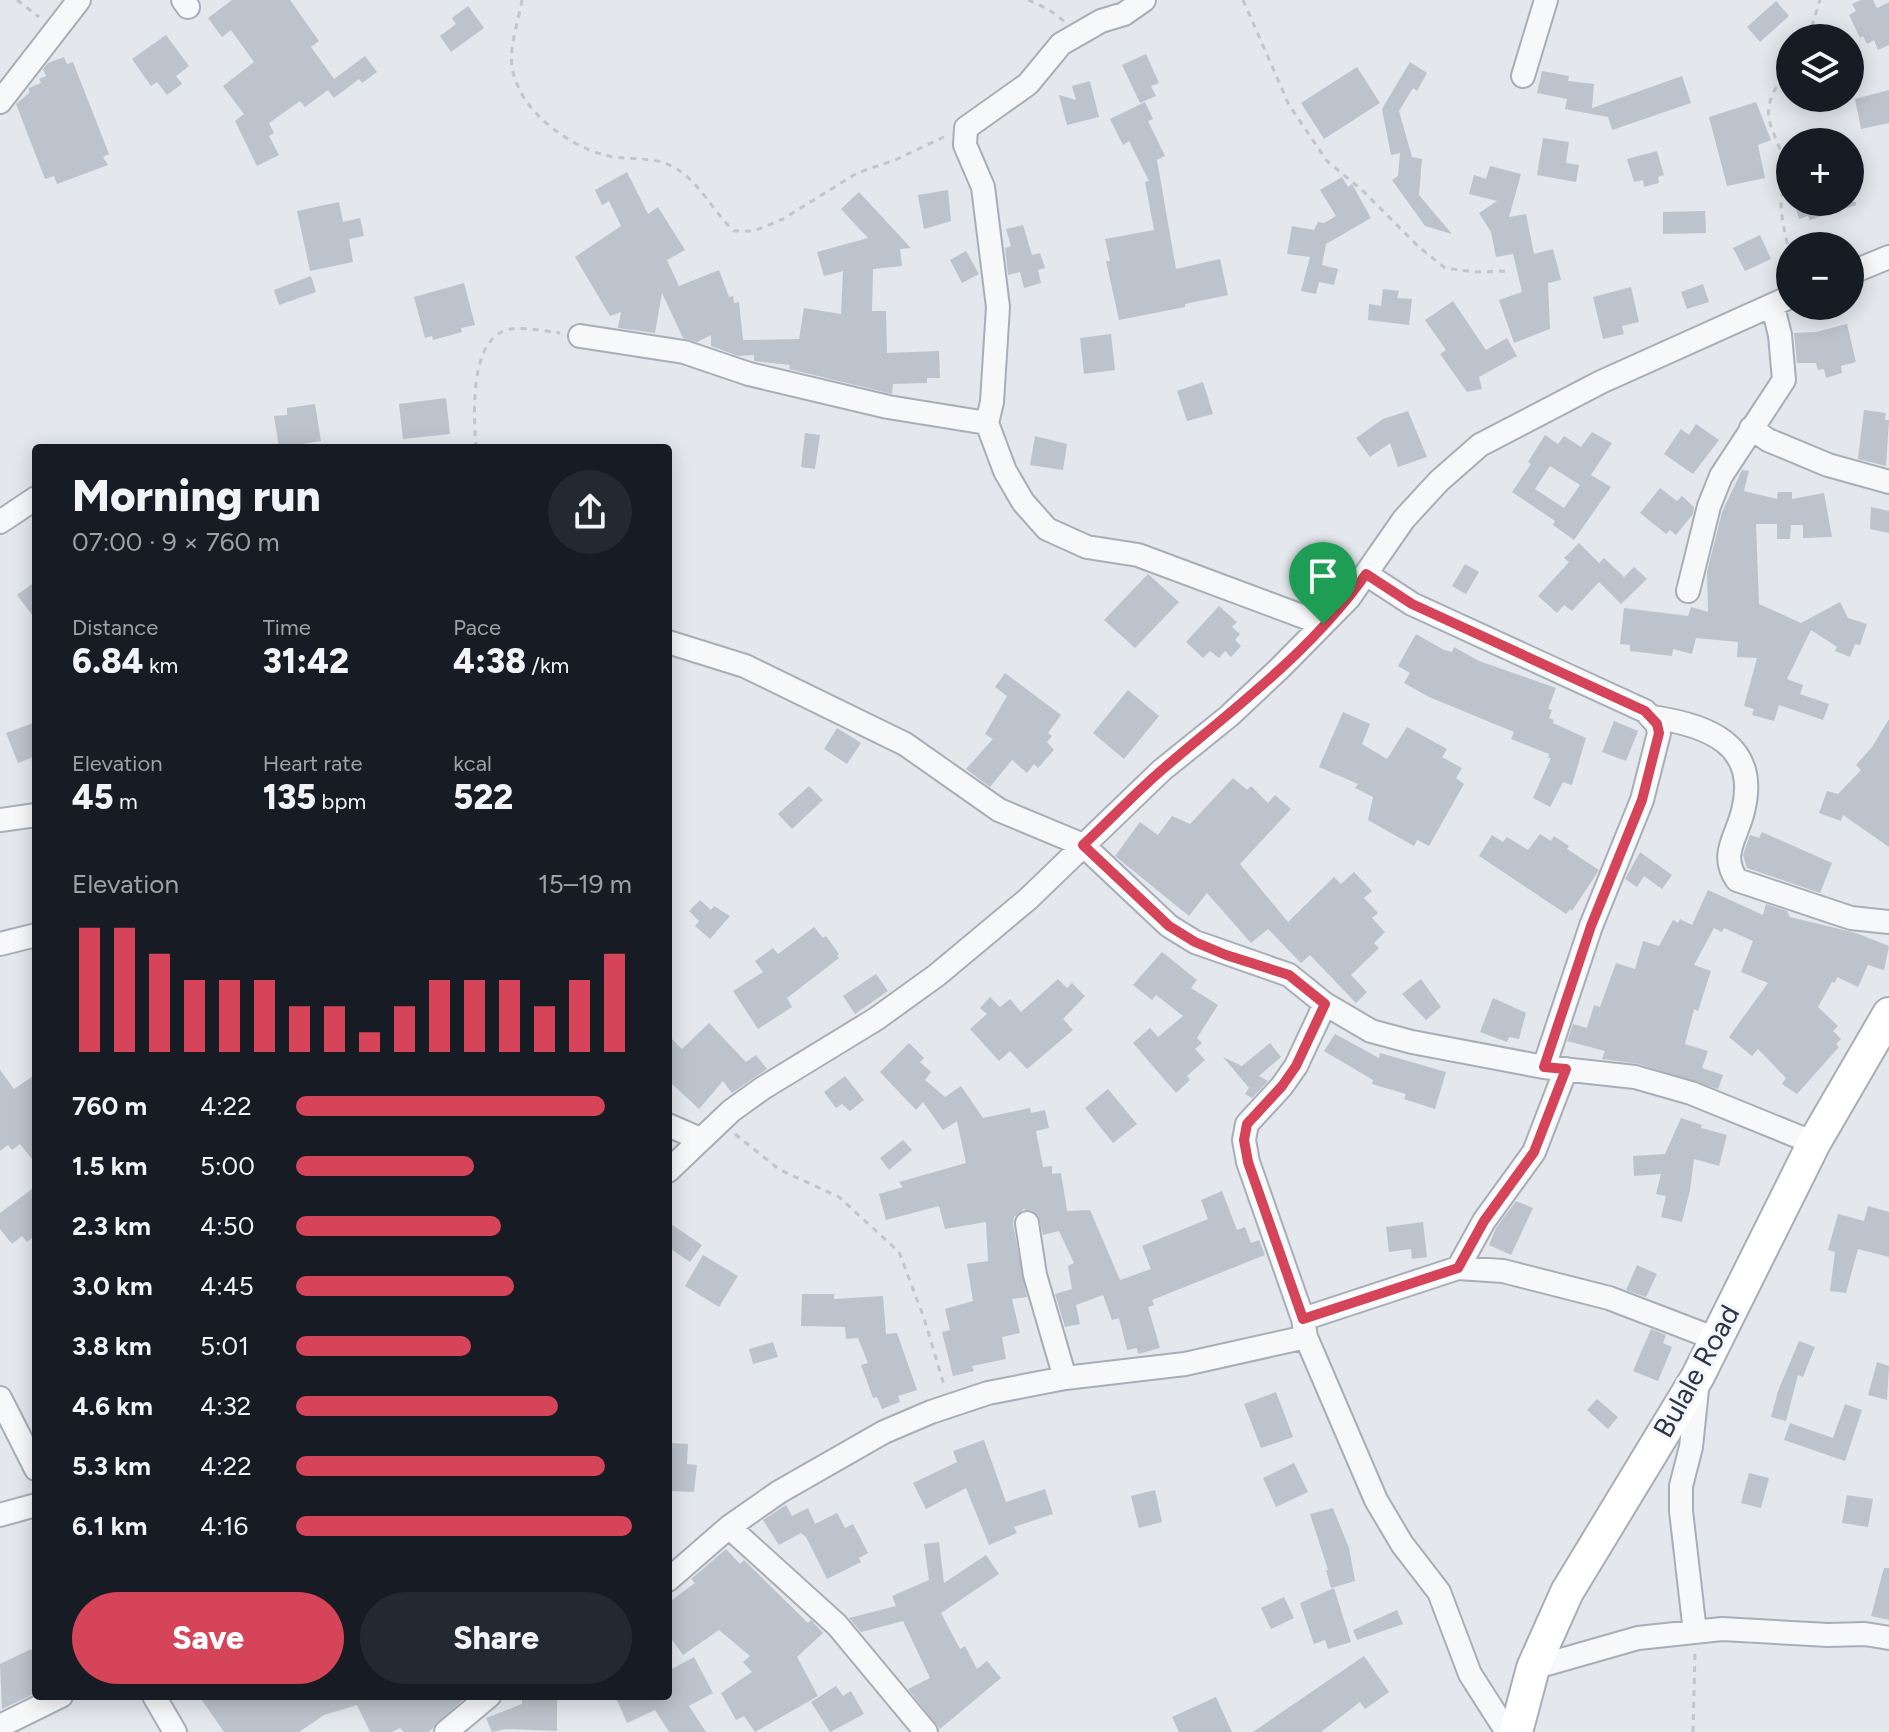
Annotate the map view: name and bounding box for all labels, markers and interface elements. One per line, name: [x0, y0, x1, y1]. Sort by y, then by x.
map controls: [1776, 24, 1864, 320]
button: layers: [1776, 24, 1864, 112]
button: +: [1776, 128, 1864, 216]
button: −: [1776, 232, 1864, 320]
text: Morning run: [72, 469, 321, 522]
button: share: [548, 470, 632, 554]
text: 07:00 · 9 × 760 m: [72, 526, 280, 558]
pin: [1289, 542, 1357, 624]
icon: arrive: [1301, 554, 1345, 598]
text: Distance: [72, 614, 158, 641]
text: Time: [263, 614, 311, 641]
text: Pace: [453, 614, 501, 641]
text: 6.84: [72, 641, 144, 682]
text: 31:42: [263, 641, 349, 682]
text: 4:38: [453, 641, 526, 682]
text: km: [144, 652, 178, 679]
text: /km: [526, 652, 569, 679]
text: Elevation: [72, 750, 162, 777]
text: Heart rate: [263, 750, 363, 777]
text: kcal: [453, 750, 492, 777]
text: 45: [72, 777, 114, 818]
text: 135: [263, 777, 316, 818]
text: 522: [453, 777, 513, 818]
text: m: [114, 788, 138, 815]
text: bpm: [316, 788, 366, 815]
text: Elevation: [72, 868, 179, 900]
text: 15–19 m: [538, 868, 632, 900]
text: 760 m: [72, 1090, 147, 1122]
text: 4:22: [200, 1090, 252, 1122]
text: 1.5 km: [72, 1150, 147, 1182]
text: 5:00: [200, 1150, 255, 1182]
text: 2.3 km: [72, 1210, 151, 1242]
text: 4:50: [200, 1210, 254, 1242]
text: 3.0 km: [72, 1270, 153, 1302]
text: 4:45: [200, 1270, 254, 1302]
street label: Bulale Road: [1646, 1299, 1746, 1443]
text: 3.8 km: [72, 1330, 152, 1362]
text: 5:01: [200, 1330, 249, 1362]
text: 4.6 km: [72, 1390, 153, 1422]
text: 4:32: [200, 1390, 251, 1422]
text: 5.3 km: [72, 1450, 151, 1482]
text: 4:22: [200, 1450, 252, 1482]
text: 6.1 km: [72, 1510, 147, 1542]
text: 4:16: [200, 1510, 248, 1542]
button: Save: [72, 1592, 344, 1684]
button: Share: [360, 1592, 632, 1684]

